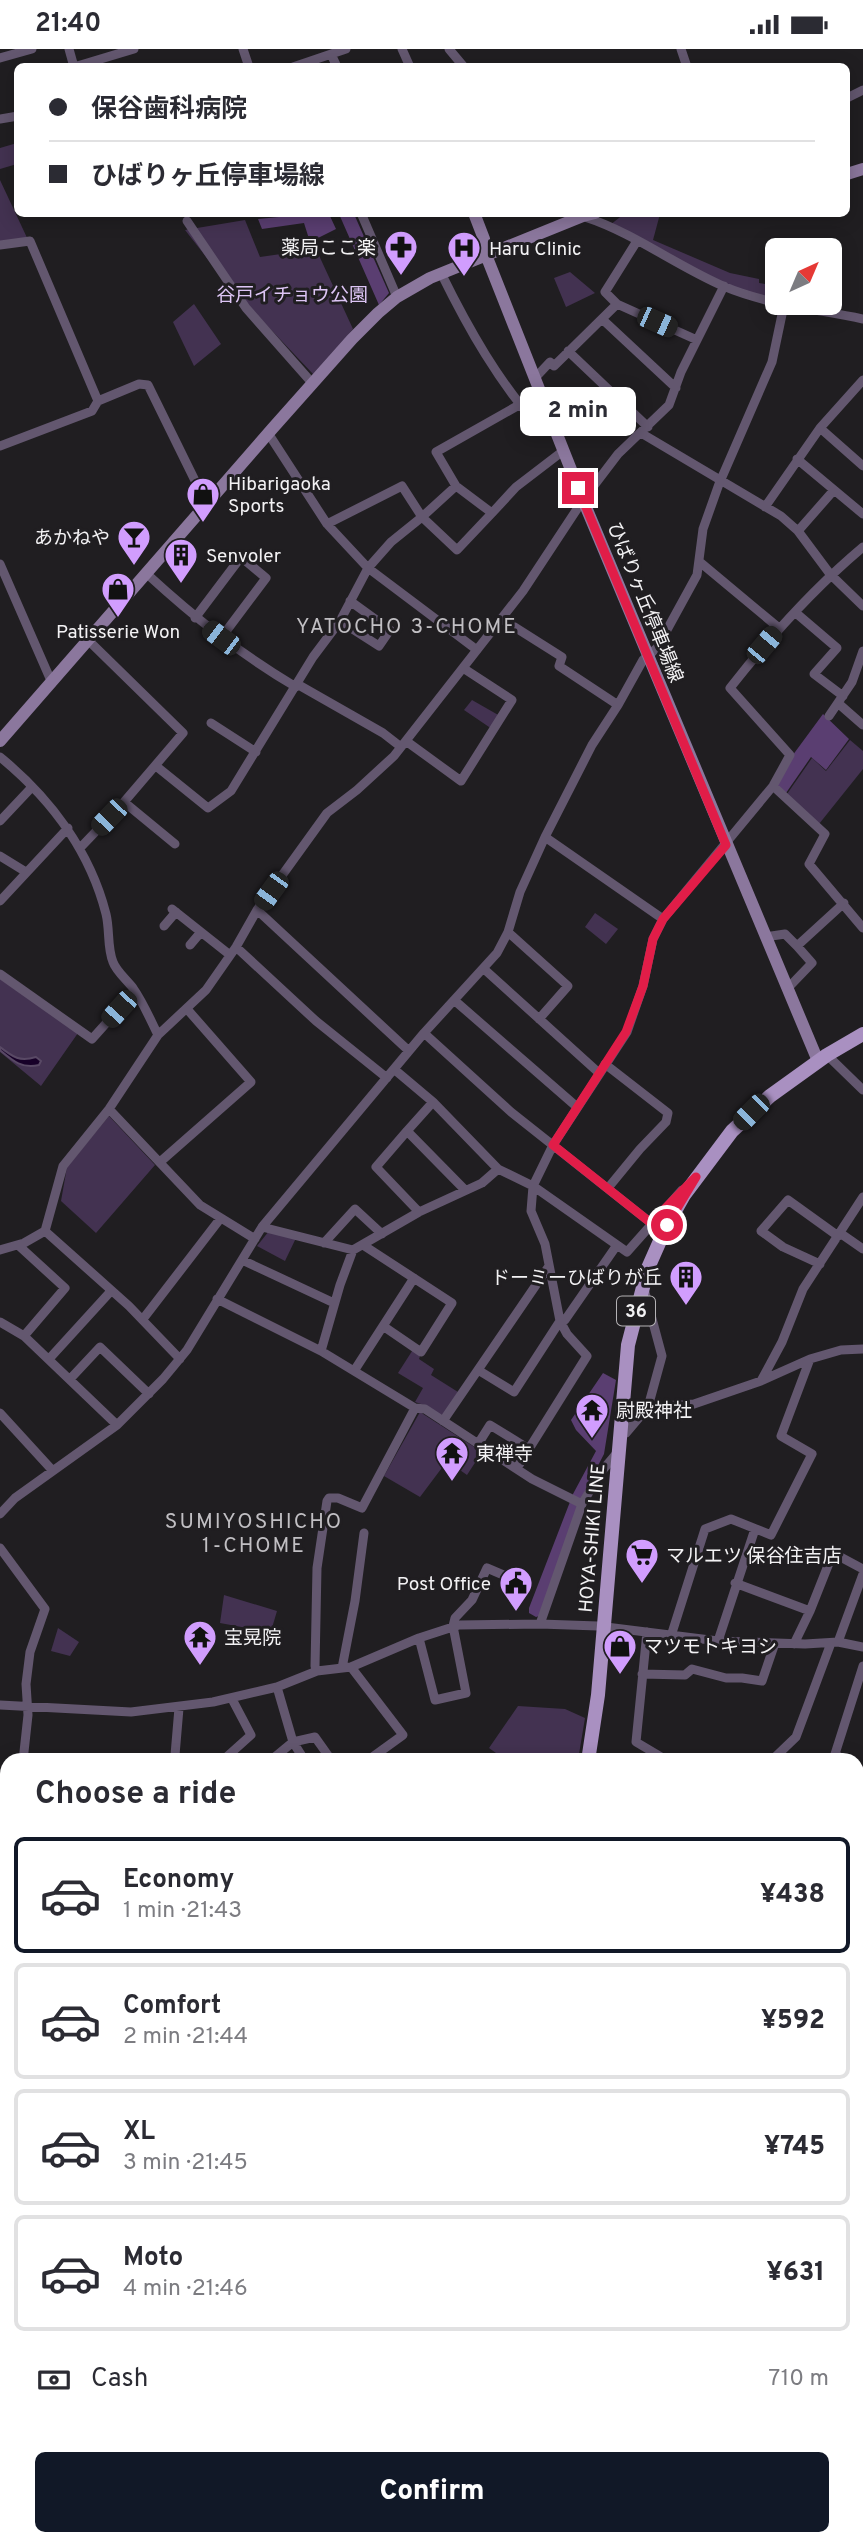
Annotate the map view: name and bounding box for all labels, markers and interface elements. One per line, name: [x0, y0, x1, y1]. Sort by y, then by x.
text: 21:40: [35, 8, 101, 41]
text: 保谷歯科病院: [91, 94, 247, 127]
text: ひばりヶ丘停車場線: [91, 161, 325, 194]
pharmacy icon: 薬局ここ楽: [382, 228, 420, 277]
hospital icon: Haru Clinic: [445, 229, 483, 278]
place label: 薬局ここ楽: [281, 237, 376, 261]
place label: Haru Clinic: [489, 238, 581, 262]
north arrow: [765, 238, 842, 315]
map controls: [765, 238, 842, 315]
park label: 谷戸イチョウ公園: [216, 284, 368, 308]
car: [634, 304, 681, 340]
callout: 2 min: [520, 387, 636, 435]
text: 2 min: [548, 397, 608, 426]
route end: [562, 472, 594, 504]
place label: Hibarigaoka Sports: [228, 473, 331, 519]
shop icon: Hibarigaoka Sports: [184, 475, 222, 524]
bar icon: あかねや: [115, 518, 153, 567]
street label: ひばりヶ丘停車場線: [601, 519, 687, 687]
place label: あかねや: [34, 527, 110, 551]
building icon: Senvoler: [162, 536, 200, 585]
place label: Senvoler: [206, 545, 282, 569]
shop icon: Patisserie Won: [99, 570, 137, 619]
district label: YATOCHO 3-CHOME: [296, 614, 518, 641]
car: [198, 617, 245, 659]
place label: Patisserie Won: [56, 621, 180, 645]
car: [743, 622, 786, 668]
car: [87, 795, 132, 839]
car: [251, 868, 292, 914]
car: [98, 986, 141, 1032]
car: [729, 1090, 774, 1134]
route start: [651, 1209, 683, 1241]
building icon: ドーミーひばりが丘: [667, 1258, 705, 1307]
place label: ドーミーひばりが丘: [491, 1267, 662, 1291]
road number: 36: [617, 1296, 655, 1325]
temple icon: 尉殿神社: [573, 1391, 611, 1440]
place label: 尉殿神社: [616, 1400, 692, 1424]
temple icon: 東禅寺: [433, 1434, 471, 1483]
place label: 東禅寺: [476, 1443, 533, 1467]
street label: HOYA-SHIKI LINE: [575, 1463, 611, 1614]
district label: SUMIYOSHICHO 1-CHOME: [165, 1509, 343, 1560]
supermarket icon: マルエツ 保谷住吉店: [623, 1536, 661, 1585]
place label: マルエツ 保谷住吉店: [666, 1545, 841, 1569]
public building icon: Post Office: [497, 1564, 535, 1613]
place label: Post Office: [397, 1573, 491, 1597]
temple icon: 宝晃院: [181, 1618, 219, 1667]
place label: 宝晃院: [224, 1627, 281, 1651]
shop icon: マツモトキヨシ: [601, 1627, 639, 1676]
place label: マツモトキヨシ: [644, 1636, 777, 1660]
text: Choose a ride: [35, 1775, 236, 1815]
icon: car: [39, 1864, 102, 1927]
text: Economy: [123, 1864, 234, 1897]
text: ¥438: [760, 1879, 825, 1912]
text: 1 min · 21:43: [123, 1897, 242, 1926]
icon: car: [39, 1990, 102, 2053]
text: Comfort: [123, 1990, 221, 2023]
text: ¥592: [761, 2005, 825, 2038]
text: 2 min · 21:44: [123, 2023, 248, 2052]
icon: car: [39, 2116, 102, 2179]
text: XL: [123, 2116, 155, 2149]
text: ¥745: [764, 2131, 825, 2164]
text: 3 min · 21:45: [123, 2149, 248, 2178]
icon: car: [39, 2242, 102, 2305]
text: Moto: [123, 2242, 183, 2275]
text: ¥631: [767, 2257, 825, 2290]
text: 4 min · 21:46: [123, 2275, 248, 2304]
icon: cash: [35, 2361, 73, 2399]
text: Cash: [91, 2363, 148, 2396]
text: 710 m: [768, 2365, 829, 2394]
button: Confirm: [35, 2452, 829, 2532]

